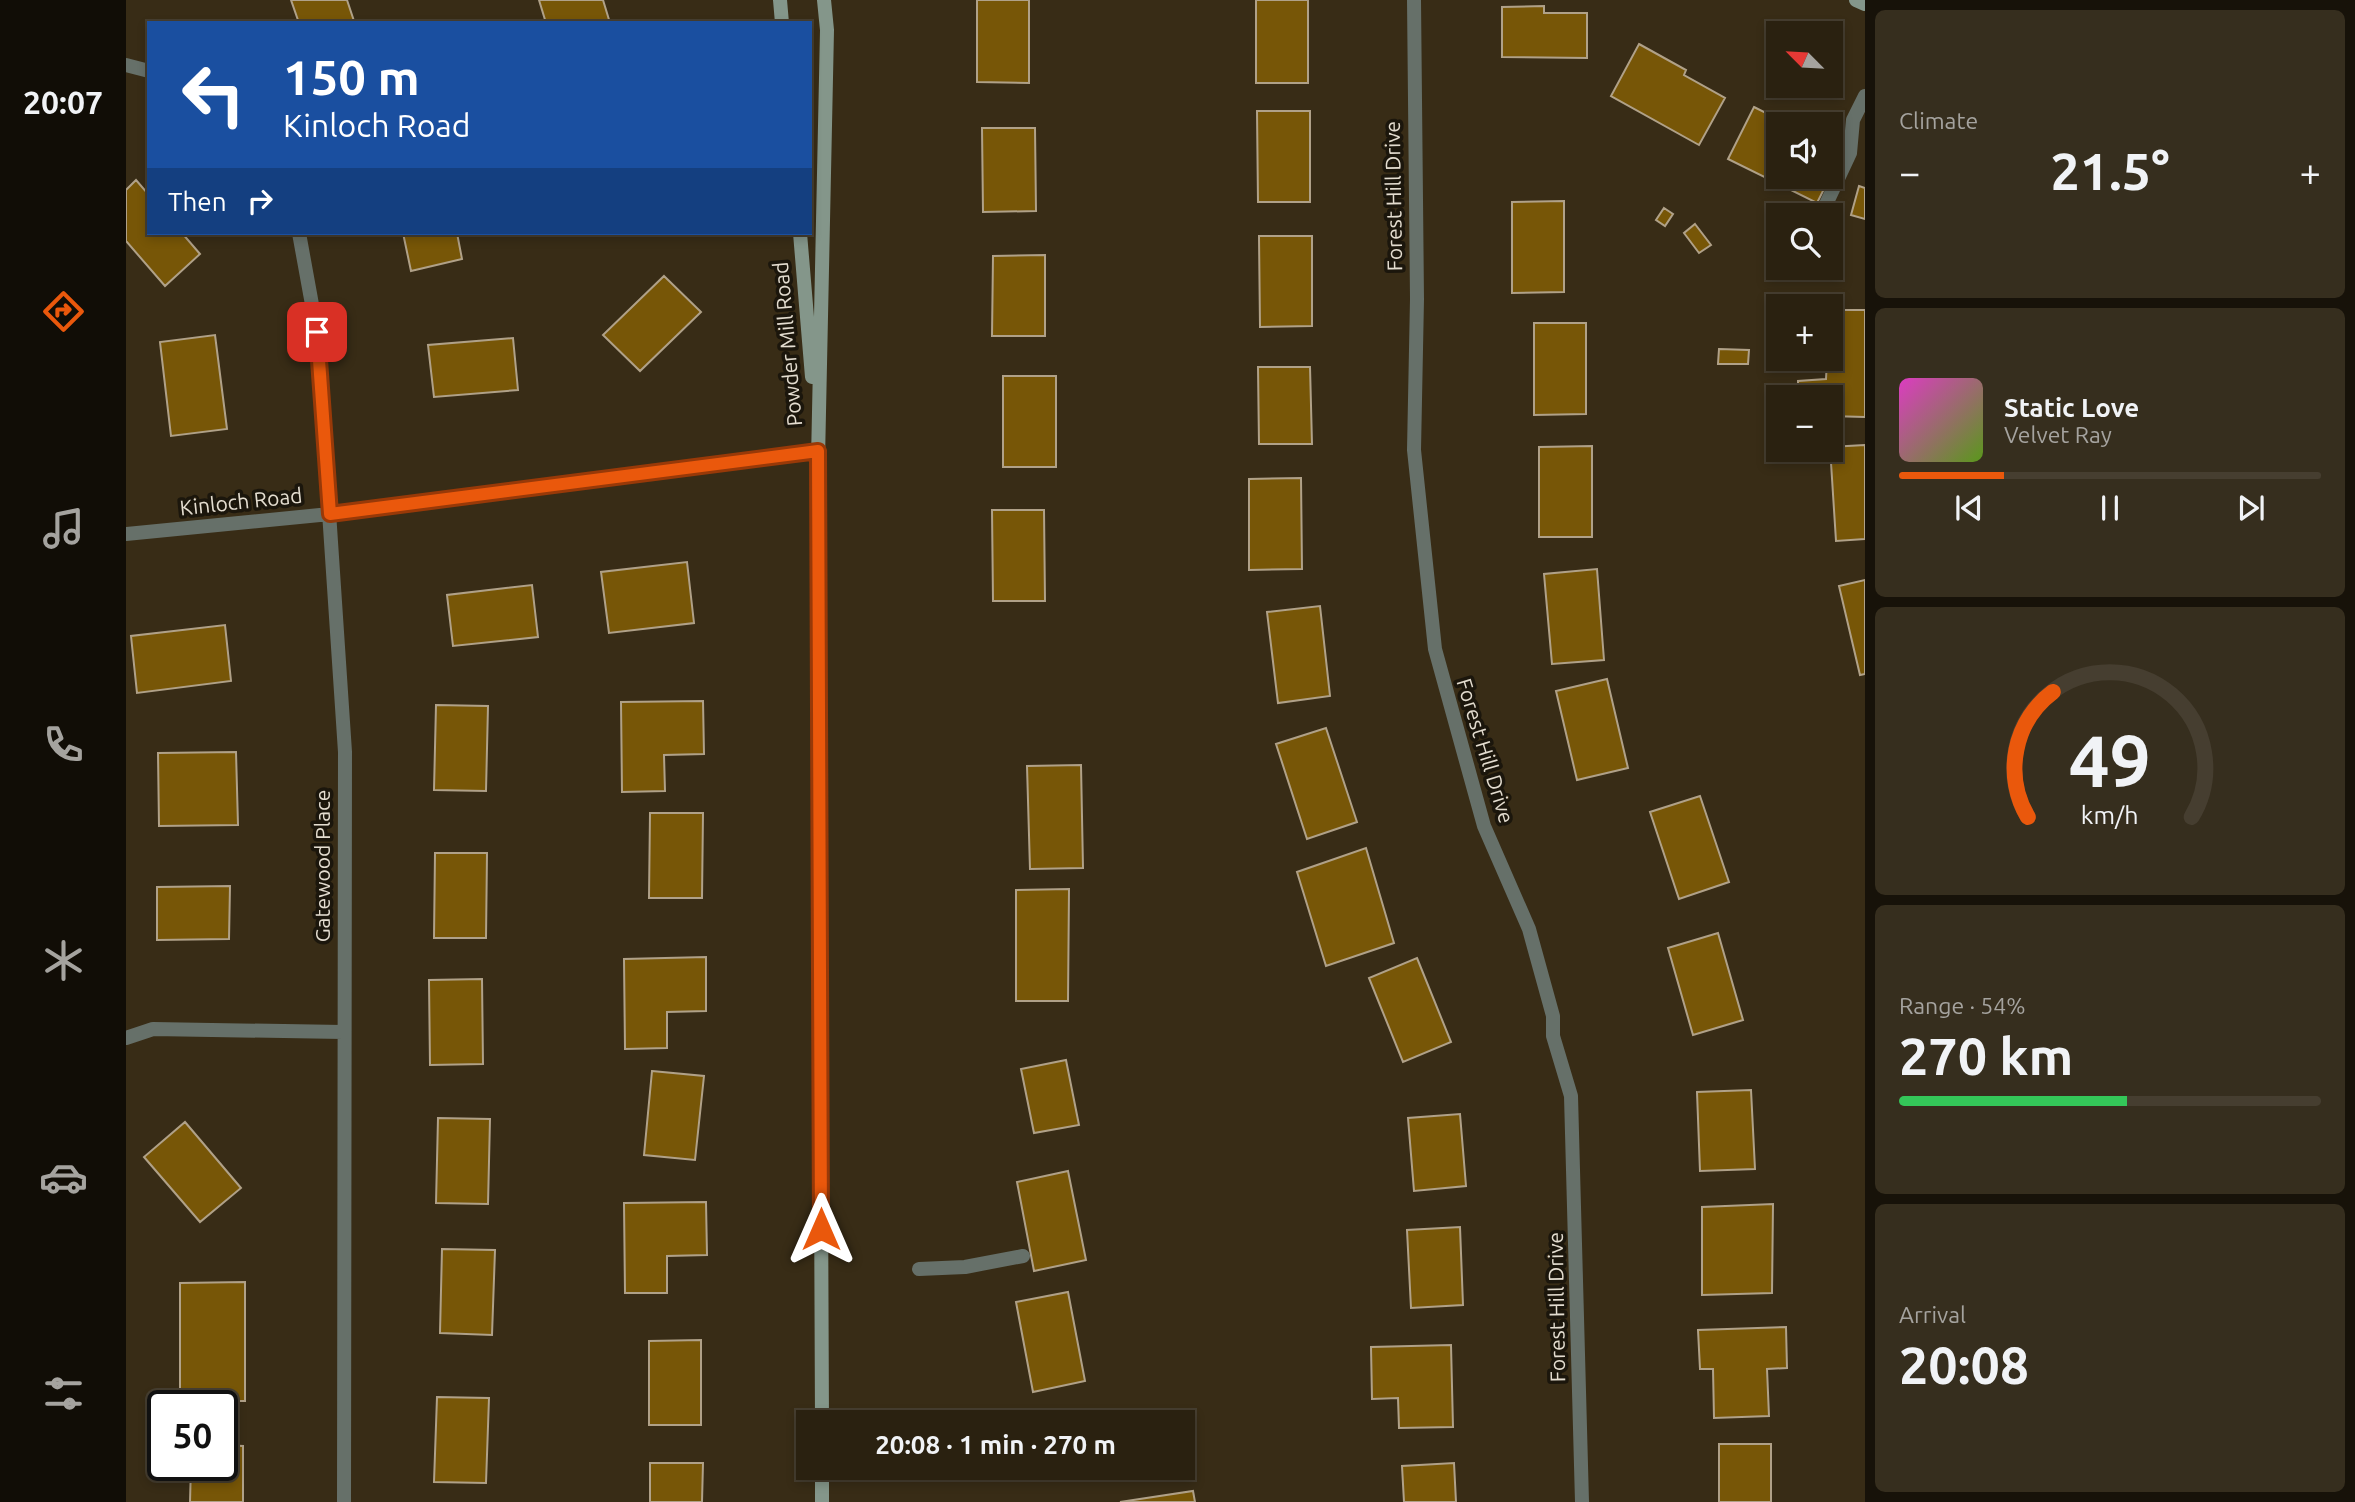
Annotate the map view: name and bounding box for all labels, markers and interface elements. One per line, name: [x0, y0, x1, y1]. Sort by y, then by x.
north arrow: [1766, 21, 1843, 98]
map controls: [1766, 21, 1843, 462]
icon: left: [168, 49, 259, 140]
text: 150 m: [283, 49, 420, 104]
text: 20:07: [23, 84, 103, 120]
text: Kinloch Road: [283, 107, 471, 143]
text: Climate: [1899, 108, 1978, 133]
button: sound: [1766, 112, 1843, 189]
street label: Forest Hill Drive: [1380, 121, 1406, 271]
text: 21.5°: [2050, 142, 2170, 200]
text: −: [1899, 151, 1920, 193]
text: +: [2300, 151, 2321, 193]
icon: right: [241, 182, 279, 220]
text: Then: [168, 187, 227, 216]
button: search: [1766, 203, 1843, 280]
street label: Powder Mill Road: [768, 261, 806, 427]
icon: directions: [39, 287, 88, 336]
button: +: [1766, 294, 1843, 371]
pin: [287, 302, 347, 362]
icon: arrive: [298, 313, 336, 351]
button: −: [1766, 385, 1843, 462]
text: Static Love: [2004, 393, 2139, 422]
text: Velvet Ray: [2004, 422, 2112, 447]
street label: Kinloch Road: [178, 483, 303, 519]
icon: previous: [1950, 489, 1988, 527]
icon: pause: [2091, 489, 2129, 527]
icon: next: [2232, 489, 2270, 527]
icon: music: [39, 504, 88, 553]
street label: Forest Hill Drive: [1453, 675, 1519, 826]
text: 49: [2069, 719, 2151, 801]
icon: phone: [39, 720, 88, 769]
street label: Gatewood Place: [310, 790, 334, 942]
text: km/h: [2081, 801, 2139, 829]
icon: climate: [39, 936, 88, 985]
text: Range · 54%: [1899, 993, 2026, 1018]
text: 270 km: [1899, 1027, 2073, 1085]
icon: car: [39, 1153, 88, 1202]
position arrow: [784, 1192, 858, 1266]
street label: Forest Hill Drive: [1543, 1232, 1569, 1382]
text: Arrival: [1899, 1302, 1966, 1327]
text: 20:08: [1899, 1336, 2029, 1394]
icon: filters: [39, 1369, 88, 1418]
speed limit sign: 50: [147, 1390, 238, 1481]
text: 20:08 · 1 min · 270 m: [875, 1430, 1116, 1459]

